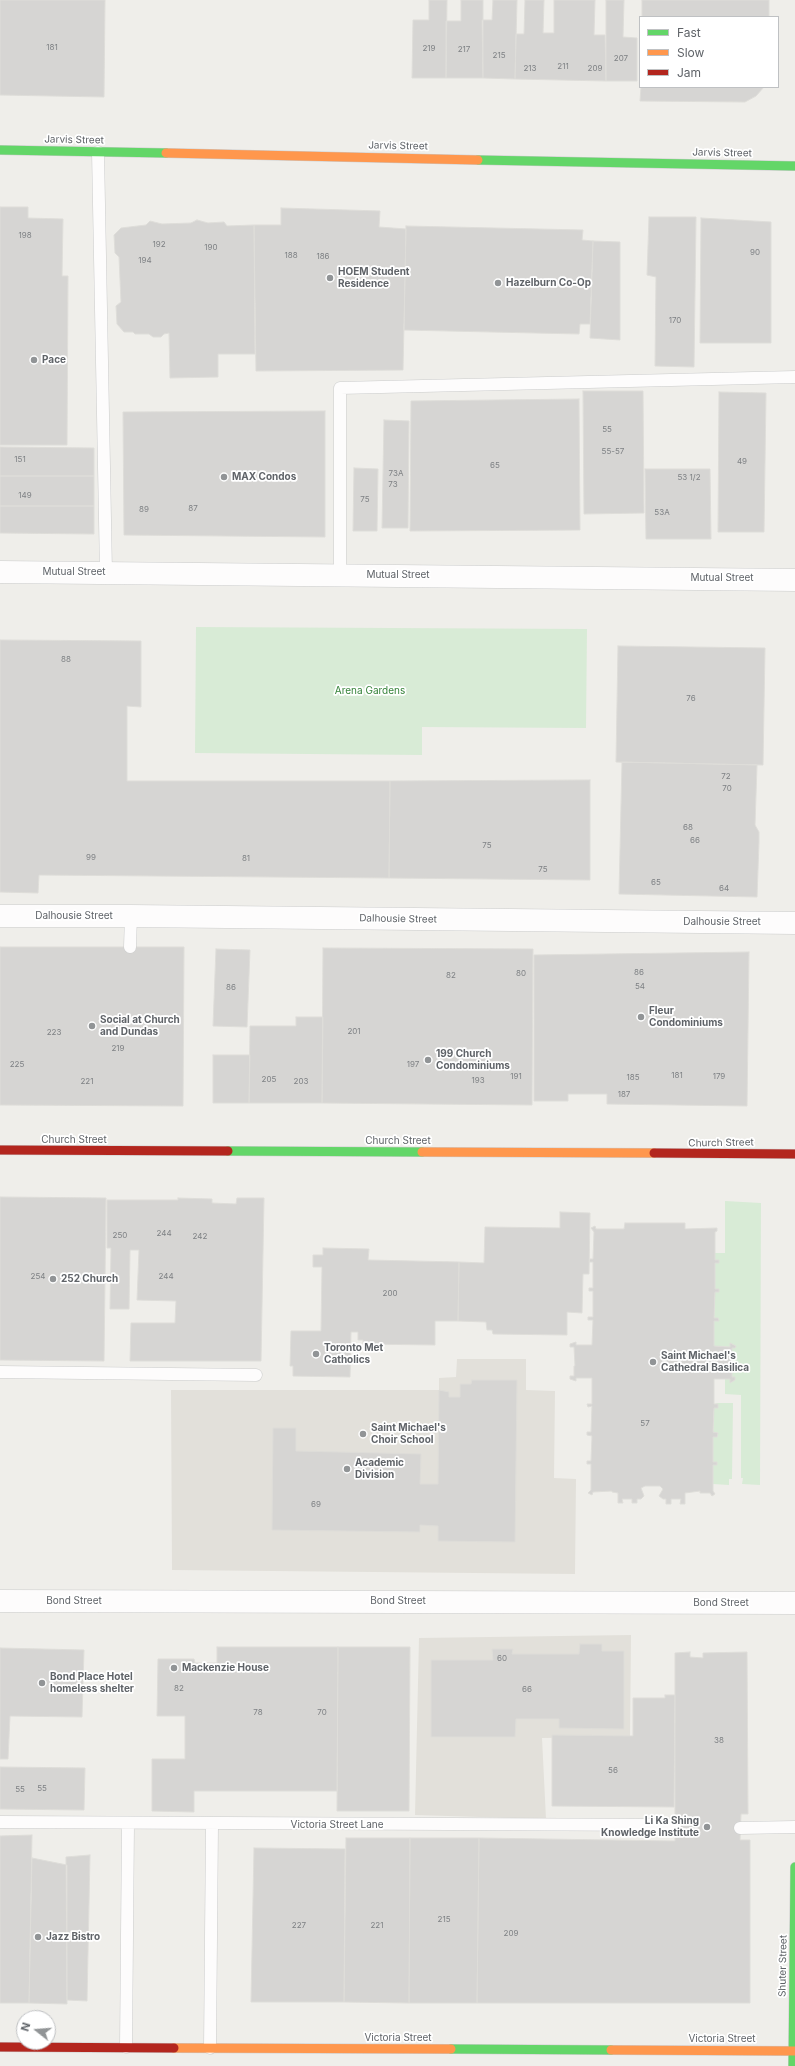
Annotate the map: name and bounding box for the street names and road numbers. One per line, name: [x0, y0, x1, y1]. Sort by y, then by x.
street label: Jarvis Street: [44, 133, 104, 147]
street label: Jarvis Street: [368, 139, 428, 153]
street label: Jarvis Street: [692, 146, 752, 160]
street label: Mutual Street: [42, 566, 106, 578]
street label: Mutual Street: [366, 569, 430, 581]
street label: Mutual Street: [690, 572, 754, 584]
street label: Dalhousie Street: [35, 910, 113, 922]
street label: Dalhousie Street: [359, 912, 437, 926]
street label: Dalhousie Street: [683, 916, 761, 928]
street label: Church Street: [41, 1134, 107, 1146]
street label: Church Street: [365, 1135, 431, 1147]
street label: Church Street: [688, 1136, 754, 1150]
street label: Bond Street: [46, 1595, 102, 1607]
street label: Bond Street: [370, 1595, 426, 1607]
street label: Bond Street: [693, 1597, 749, 1609]
street label: Victoria Street Lane: [290, 1819, 384, 1831]
street label: Shuter Street: [776, 1935, 790, 1997]
street label: Victoria Street: [364, 2032, 432, 2044]
street label: Victoria Street: [688, 2033, 756, 2045]

